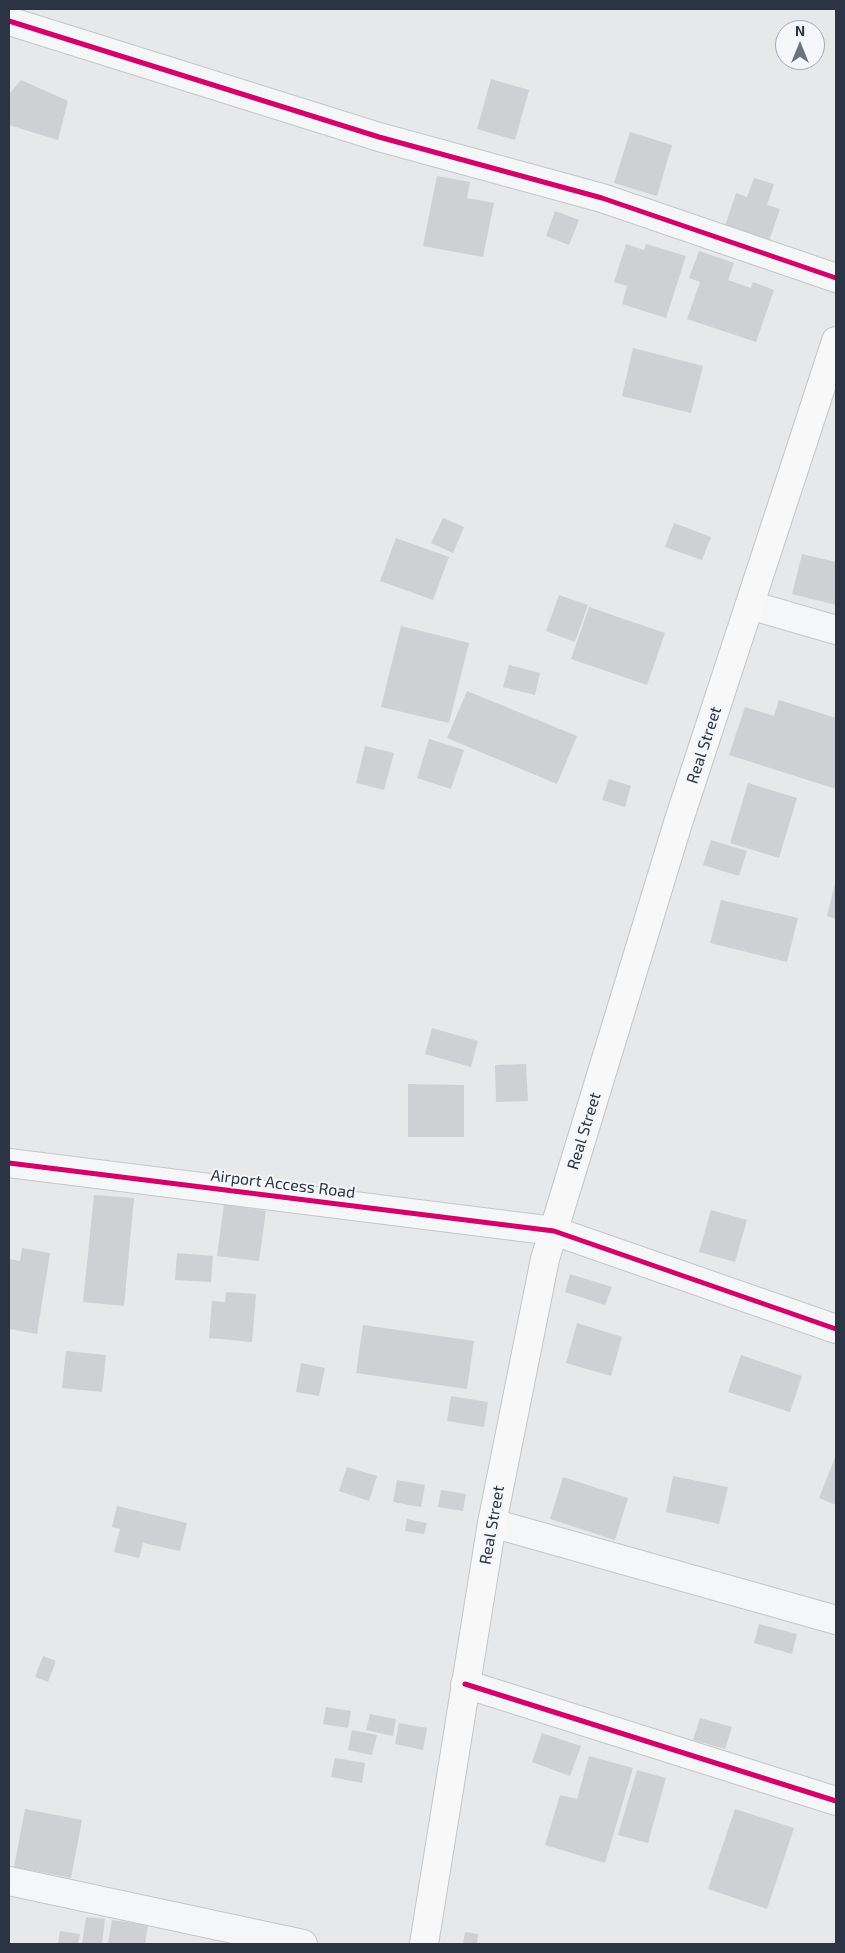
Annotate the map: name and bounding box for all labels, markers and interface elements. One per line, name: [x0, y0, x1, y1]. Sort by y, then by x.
north arrow: [775, 20, 825, 70]
text: N: [795, 22, 805, 39]
street label: Real Street: [683, 704, 725, 786]
street label: Real Street: [563, 1090, 605, 1172]
street label: Airport Access Road: [210, 1166, 356, 1202]
street label: Real Street: [476, 1484, 508, 1566]

